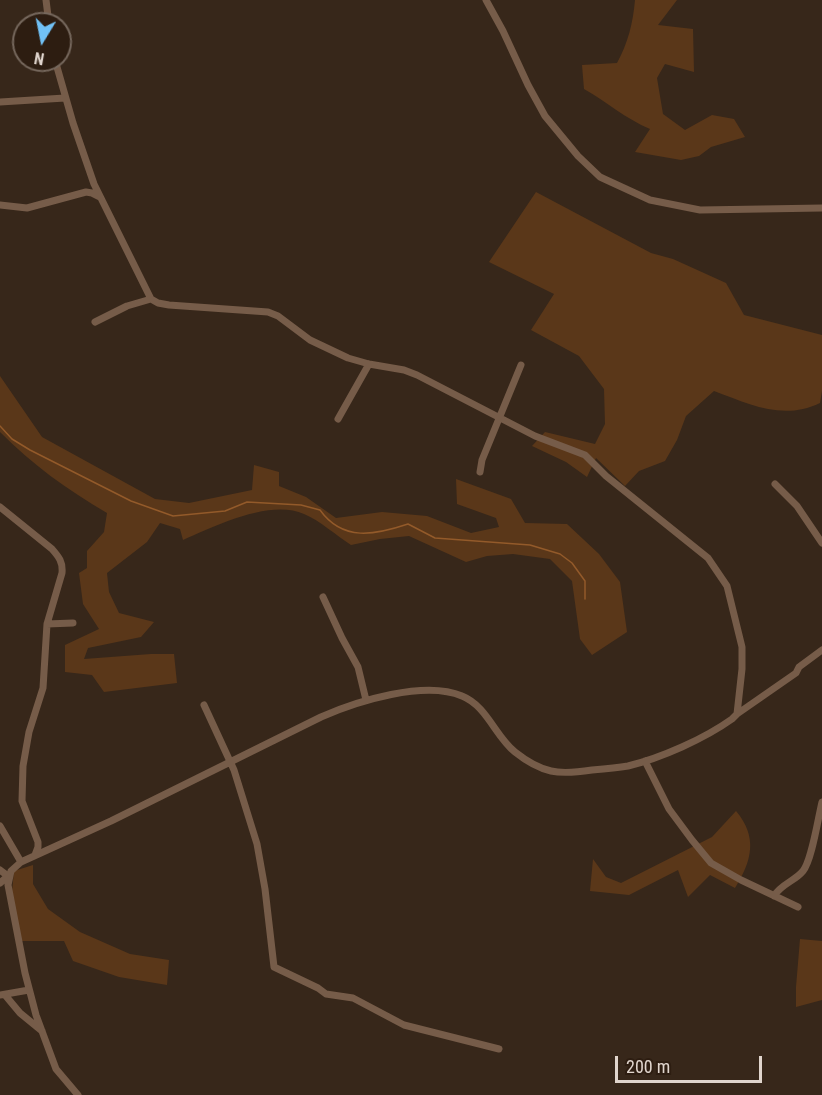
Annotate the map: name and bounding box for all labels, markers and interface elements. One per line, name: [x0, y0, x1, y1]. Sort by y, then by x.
north arrow: [12, 12, 72, 72]
text: N: [33, 48, 46, 68]
scale bar: [618, 1044, 765, 1082]
text: 200 m: [626, 1056, 670, 1077]

